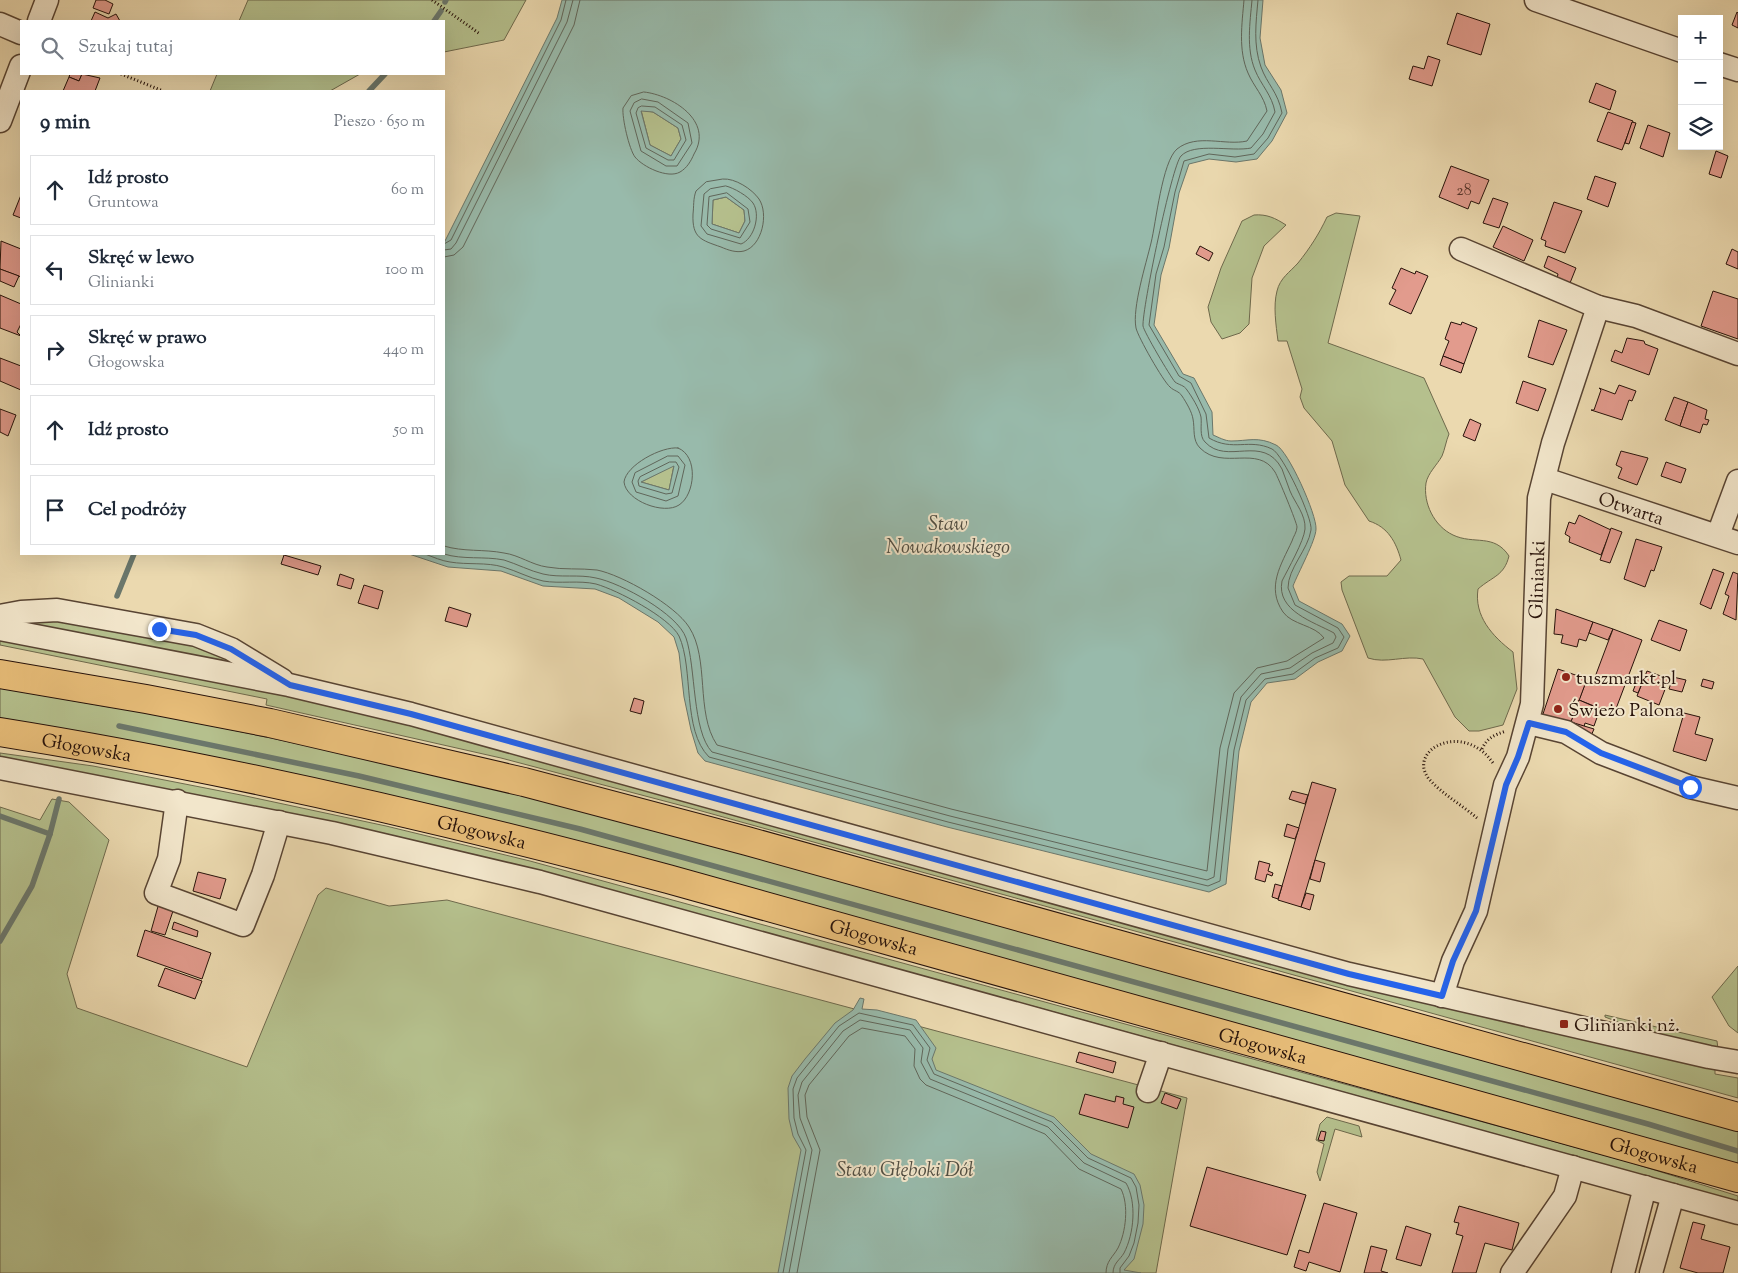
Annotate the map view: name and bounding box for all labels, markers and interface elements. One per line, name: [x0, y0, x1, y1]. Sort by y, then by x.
map controls: [1678, 15, 1723, 150]
button: +: [1678, 15, 1723, 60]
search box: [20, 20, 445, 75]
icon: search: [38, 34, 66, 62]
text: Szukaj tutaj: [78, 34, 173, 61]
button: −: [1678, 60, 1723, 105]
button: layers: [1678, 105, 1723, 150]
text: 9 min: [40, 108, 90, 138]
text: Pieszo · 650 m: [334, 111, 425, 134]
text: Idź prosto: [88, 165, 169, 192]
icon: ahead: [41, 176, 69, 204]
text: 60 m: [391, 179, 424, 202]
house number: 28: [1456, 180, 1472, 203]
text: Gruntowa: [88, 192, 159, 215]
text: Skręć w lewo: [88, 245, 194, 272]
icon: left: [41, 256, 69, 284]
text: 100 m: [385, 259, 424, 282]
text: Glinianki: [88, 272, 154, 295]
text: Skręć w prawo: [88, 325, 207, 352]
icon: right: [41, 336, 69, 364]
text: 440 m: [383, 339, 424, 362]
text: Głogowska: [88, 352, 165, 375]
icon: ahead: [41, 416, 69, 444]
text: Idź prosto: [88, 417, 169, 444]
text: 50 m: [393, 419, 424, 442]
street label: Otwarta: [1594, 487, 1667, 534]
icon: arrive: [41, 496, 69, 524]
text: Cel podróży: [88, 497, 187, 524]
water label: Staw Nowakowskiego: [886, 511, 1010, 563]
street label: Glinianki: [1524, 540, 1554, 620]
route end: [148, 618, 171, 641]
place label: tuszmarkt.pl: [1576, 666, 1676, 693]
marker: tuszmarkt.pl: [1560, 671, 1572, 683]
place label: Świeżo Palona: [1568, 698, 1684, 725]
marker: Świeżo Palona: [1552, 703, 1564, 715]
street label: Głogowska: [39, 728, 134, 771]
route start: [1679, 776, 1702, 799]
street label: Głogowska: [434, 810, 529, 858]
street label: Głogowska: [826, 914, 921, 964]
place label: Glinianki nż.: [1574, 1013, 1680, 1040]
marker: Glinianki nż.: [1558, 1018, 1570, 1030]
street label: Głogowska: [1215, 1022, 1310, 1073]
street label: Głogowska: [1606, 1132, 1701, 1182]
water label: Staw Głęboki Dół: [836, 1157, 974, 1186]

